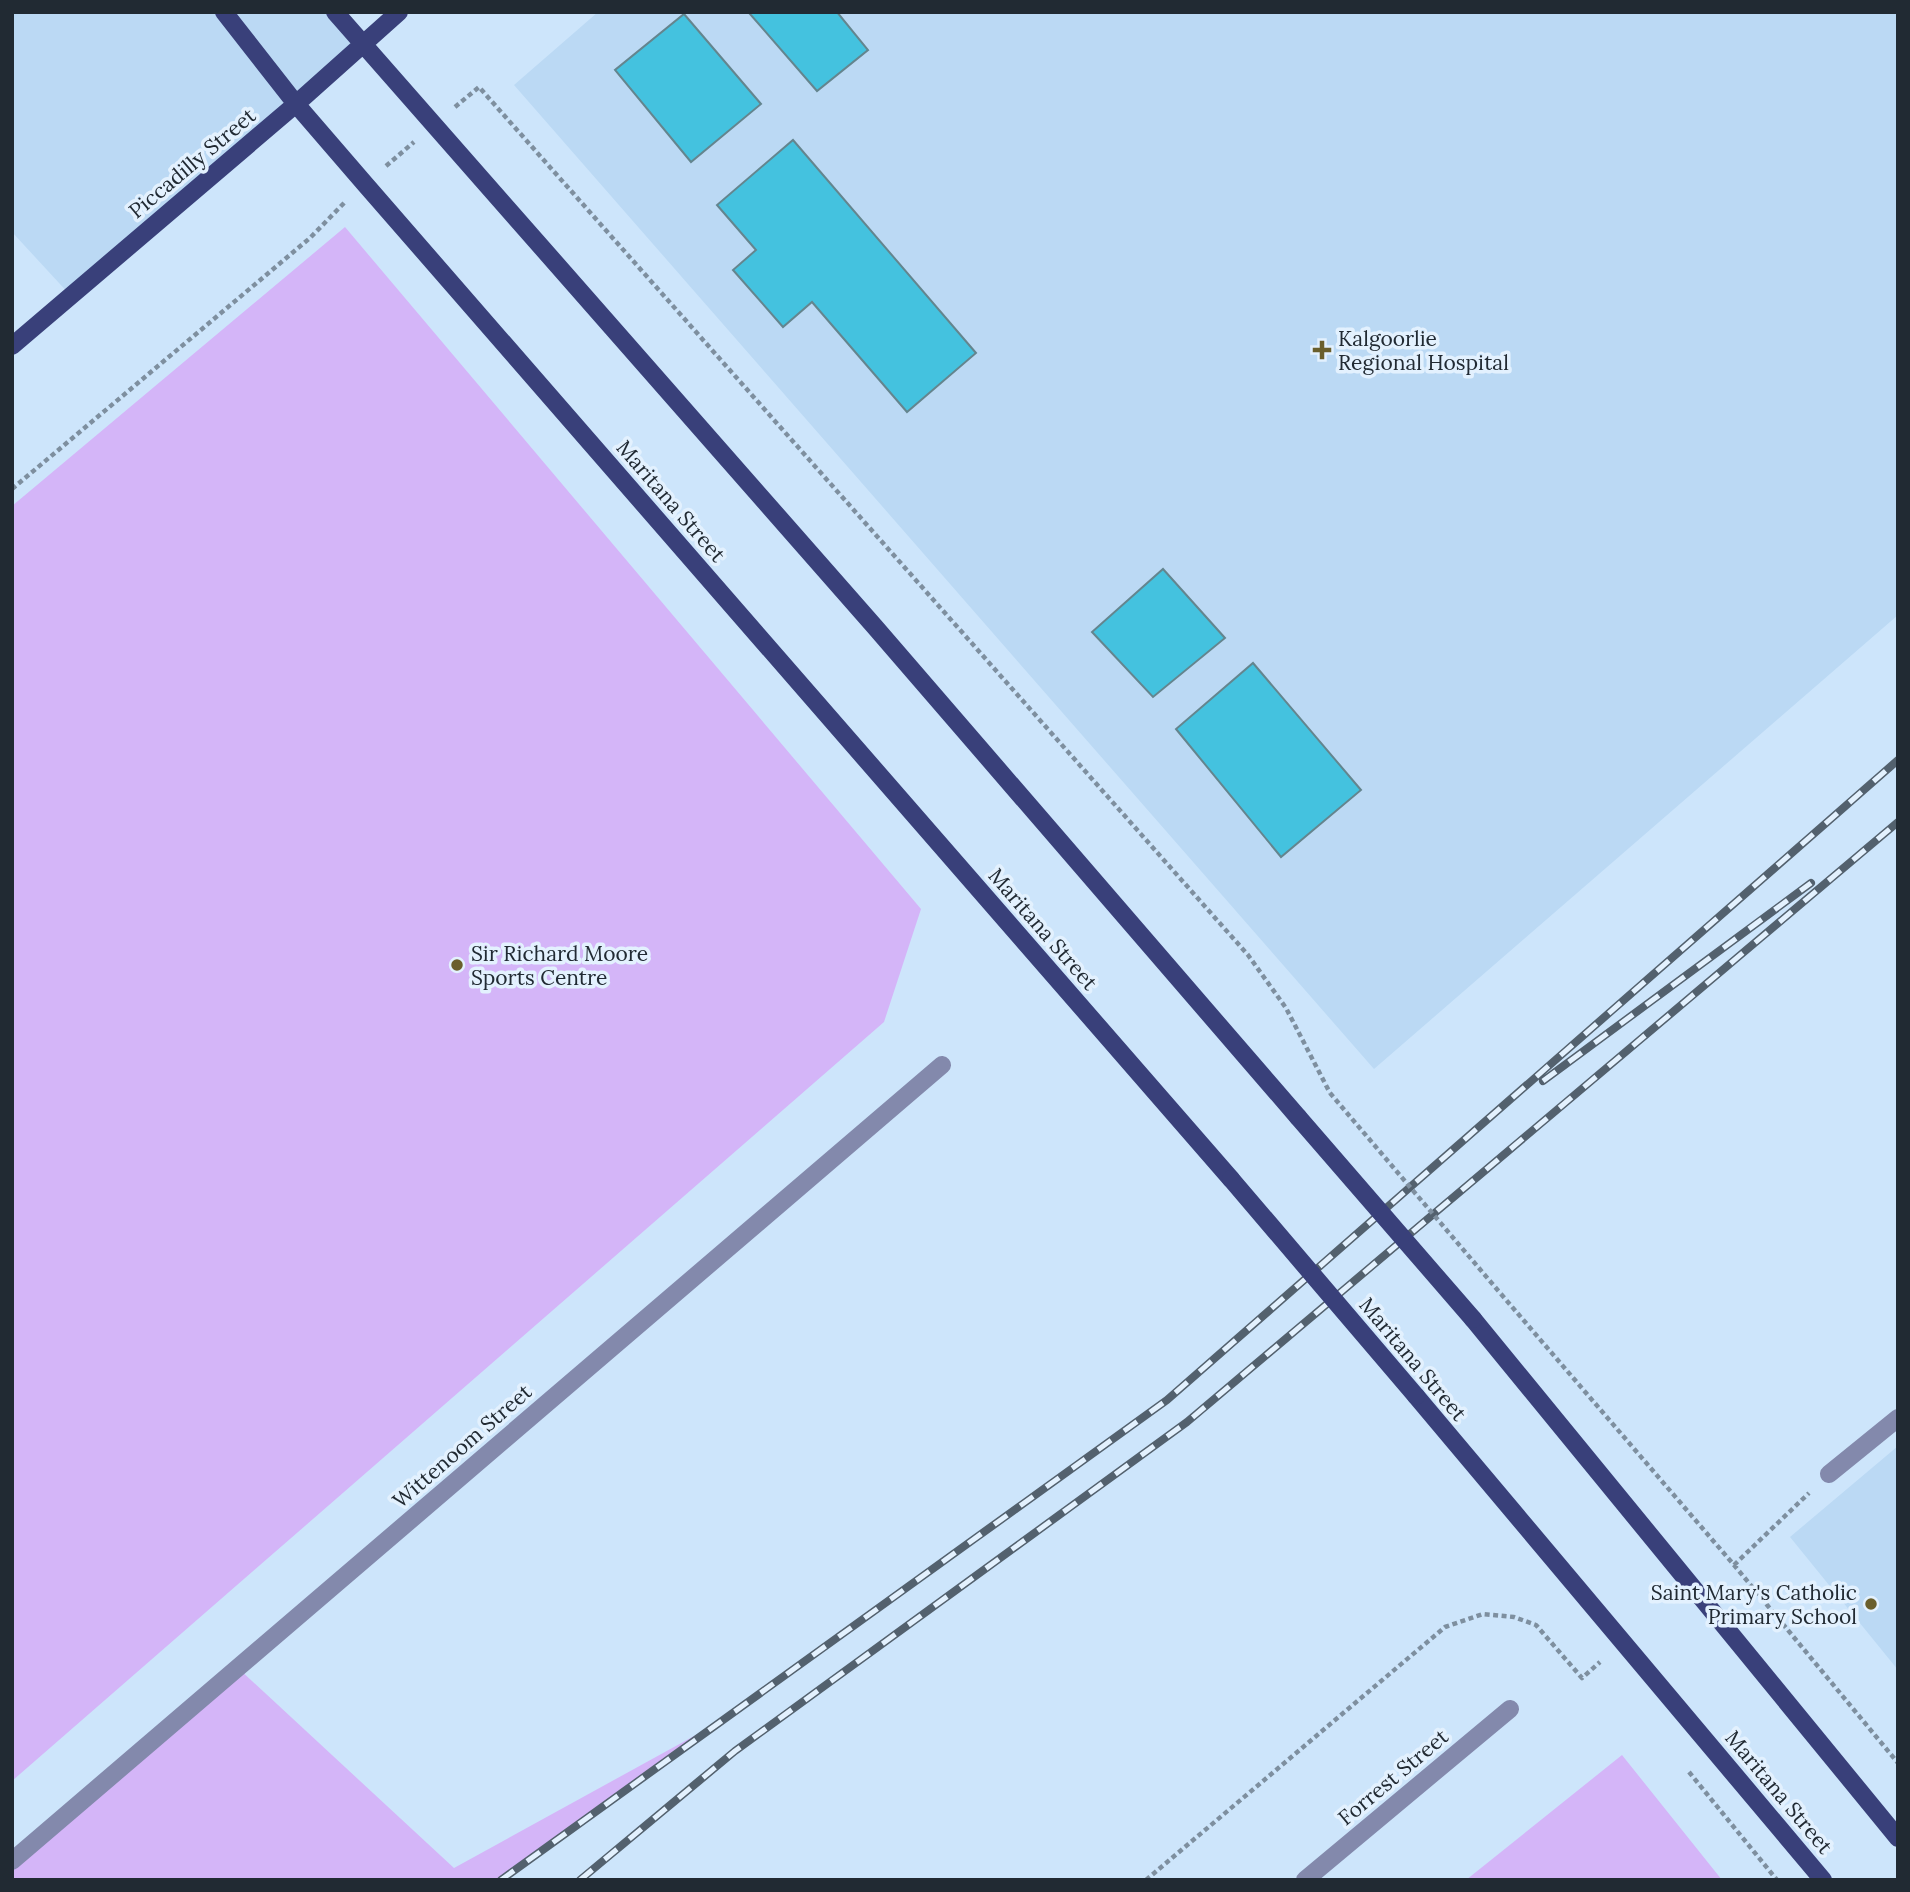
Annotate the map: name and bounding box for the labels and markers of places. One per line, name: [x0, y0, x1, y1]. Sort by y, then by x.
place label: Kalgoorlie Regional Hospital: [1338, 325, 1509, 376]
marker: Kalgoorlie Regional Hospital: [1312, 340, 1332, 360]
place label: Sir Richard Moore Sports Centre: [471, 940, 648, 991]
marker: Sir Richard Moore Sports Centre: [449, 957, 465, 973]
place label: Saint Mary's Catholic Primary School: [1651, 1579, 1857, 1630]
marker: Saint Mary's Catholic Primary School: [1863, 1596, 1879, 1612]

